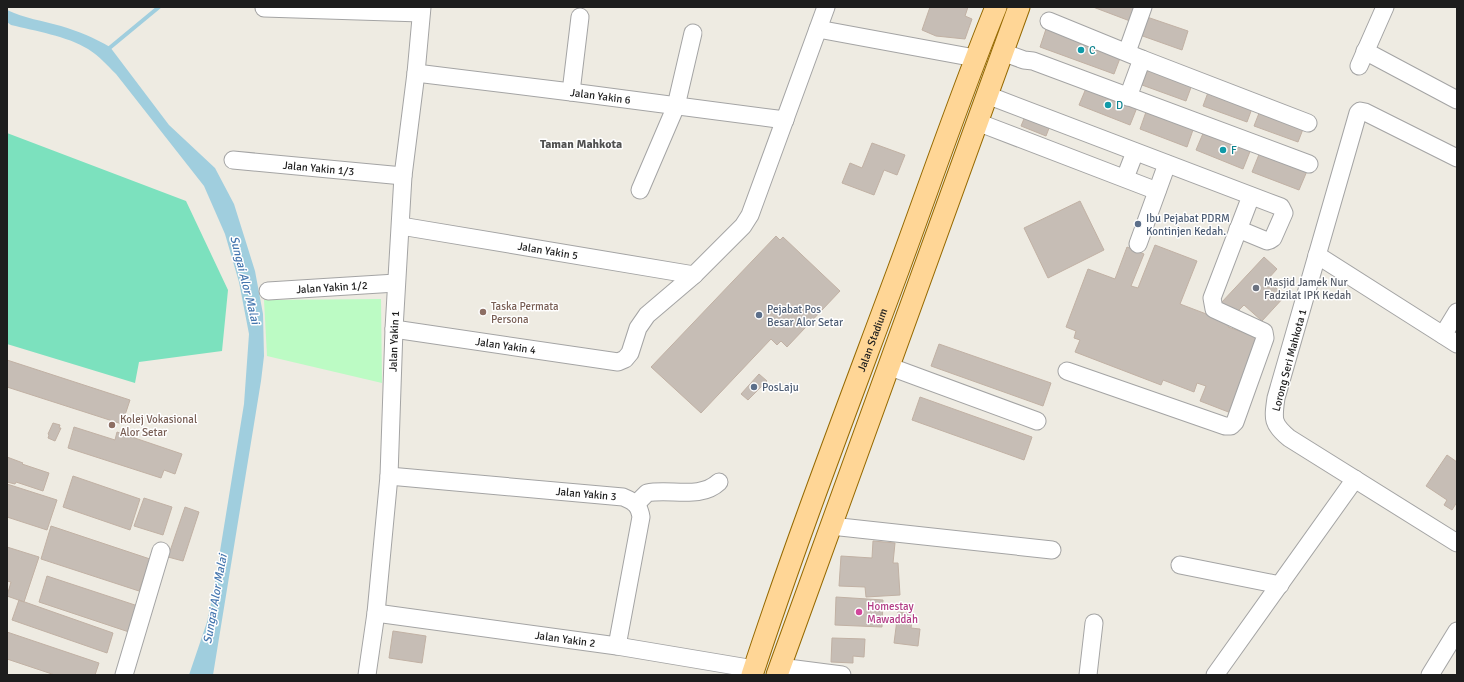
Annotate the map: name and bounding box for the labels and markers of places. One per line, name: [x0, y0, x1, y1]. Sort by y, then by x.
place label: C: [1089, 44, 1096, 57]
marker: C: [1076, 45, 1086, 55]
place label: D: [1116, 99, 1123, 112]
marker: D: [1103, 100, 1113, 110]
place label: F: [1231, 144, 1237, 157]
marker: F: [1218, 145, 1228, 155]
place label: Ibu Pejabat PDRM Kontinjen Kedah.: [1146, 212, 1230, 238]
marker: Ibu Pejabat PDRM Kontinjen Kedah.: [1133, 219, 1143, 229]
place label: Masjid Jamek Nur Fadzilat IPK Kedah: [1264, 276, 1351, 302]
marker: Masjid Jamek Nur Fadzilat IPK Kedah: [1251, 283, 1261, 293]
place label: Taska Permata Persona: [491, 300, 559, 326]
place label: Pejabat Pos Besar Alor Setar: [767, 303, 843, 329]
marker: Taska Permata Persona: [478, 307, 488, 317]
marker: Pejabat Pos Besar Alor Setar: [754, 310, 764, 320]
place label: PosLaju: [762, 381, 799, 394]
marker: PosLaju: [749, 382, 759, 392]
place label: Kolej Vokasional Alor Setar: [120, 413, 197, 439]
marker: Kolej Vokasional Alor Setar: [107, 420, 117, 430]
place label: Homestay Mawaddah: [867, 600, 918, 626]
marker: Homestay Mawaddah: [854, 607, 864, 617]

